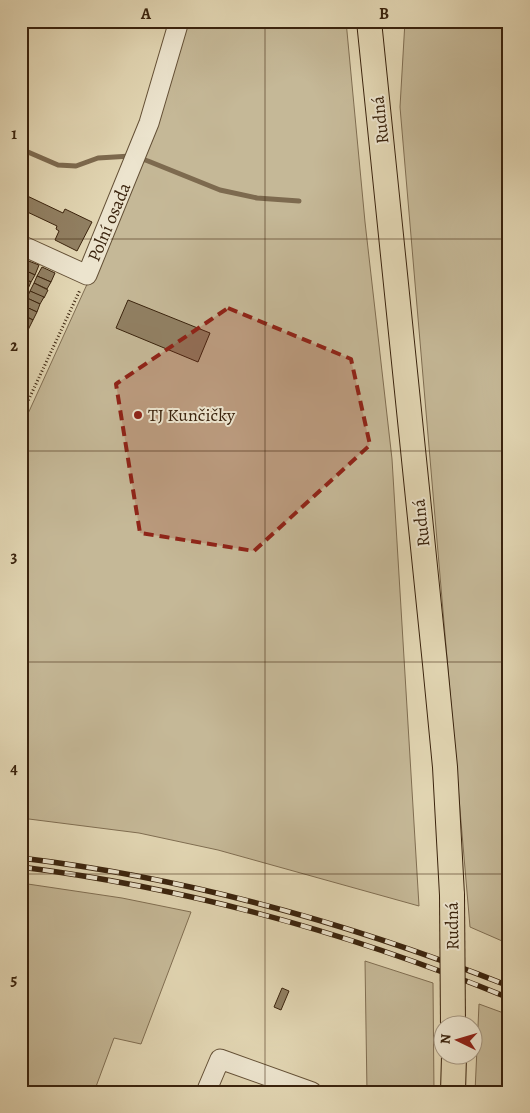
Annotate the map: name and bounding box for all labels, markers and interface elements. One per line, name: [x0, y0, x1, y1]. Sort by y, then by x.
text: A: [140, 3, 152, 25]
text: B: [379, 3, 389, 25]
street label: Rudná: [365, 94, 394, 145]
text: 1: [11, 123, 17, 145]
street label: Polní osada: [82, 178, 137, 265]
text: 2: [10, 335, 18, 357]
place label: TJ Kunčičky: [148, 403, 236, 427]
marker: TJ Kunčičky: [132, 409, 144, 421]
street label: Rudná: [406, 497, 435, 548]
text: 3: [11, 546, 18, 568]
text: 4: [10, 758, 18, 780]
street label: Rudná: [440, 901, 464, 950]
text: 5: [11, 969, 18, 991]
north arrow: [432, 1016, 482, 1066]
text: N: [436, 1033, 455, 1045]

